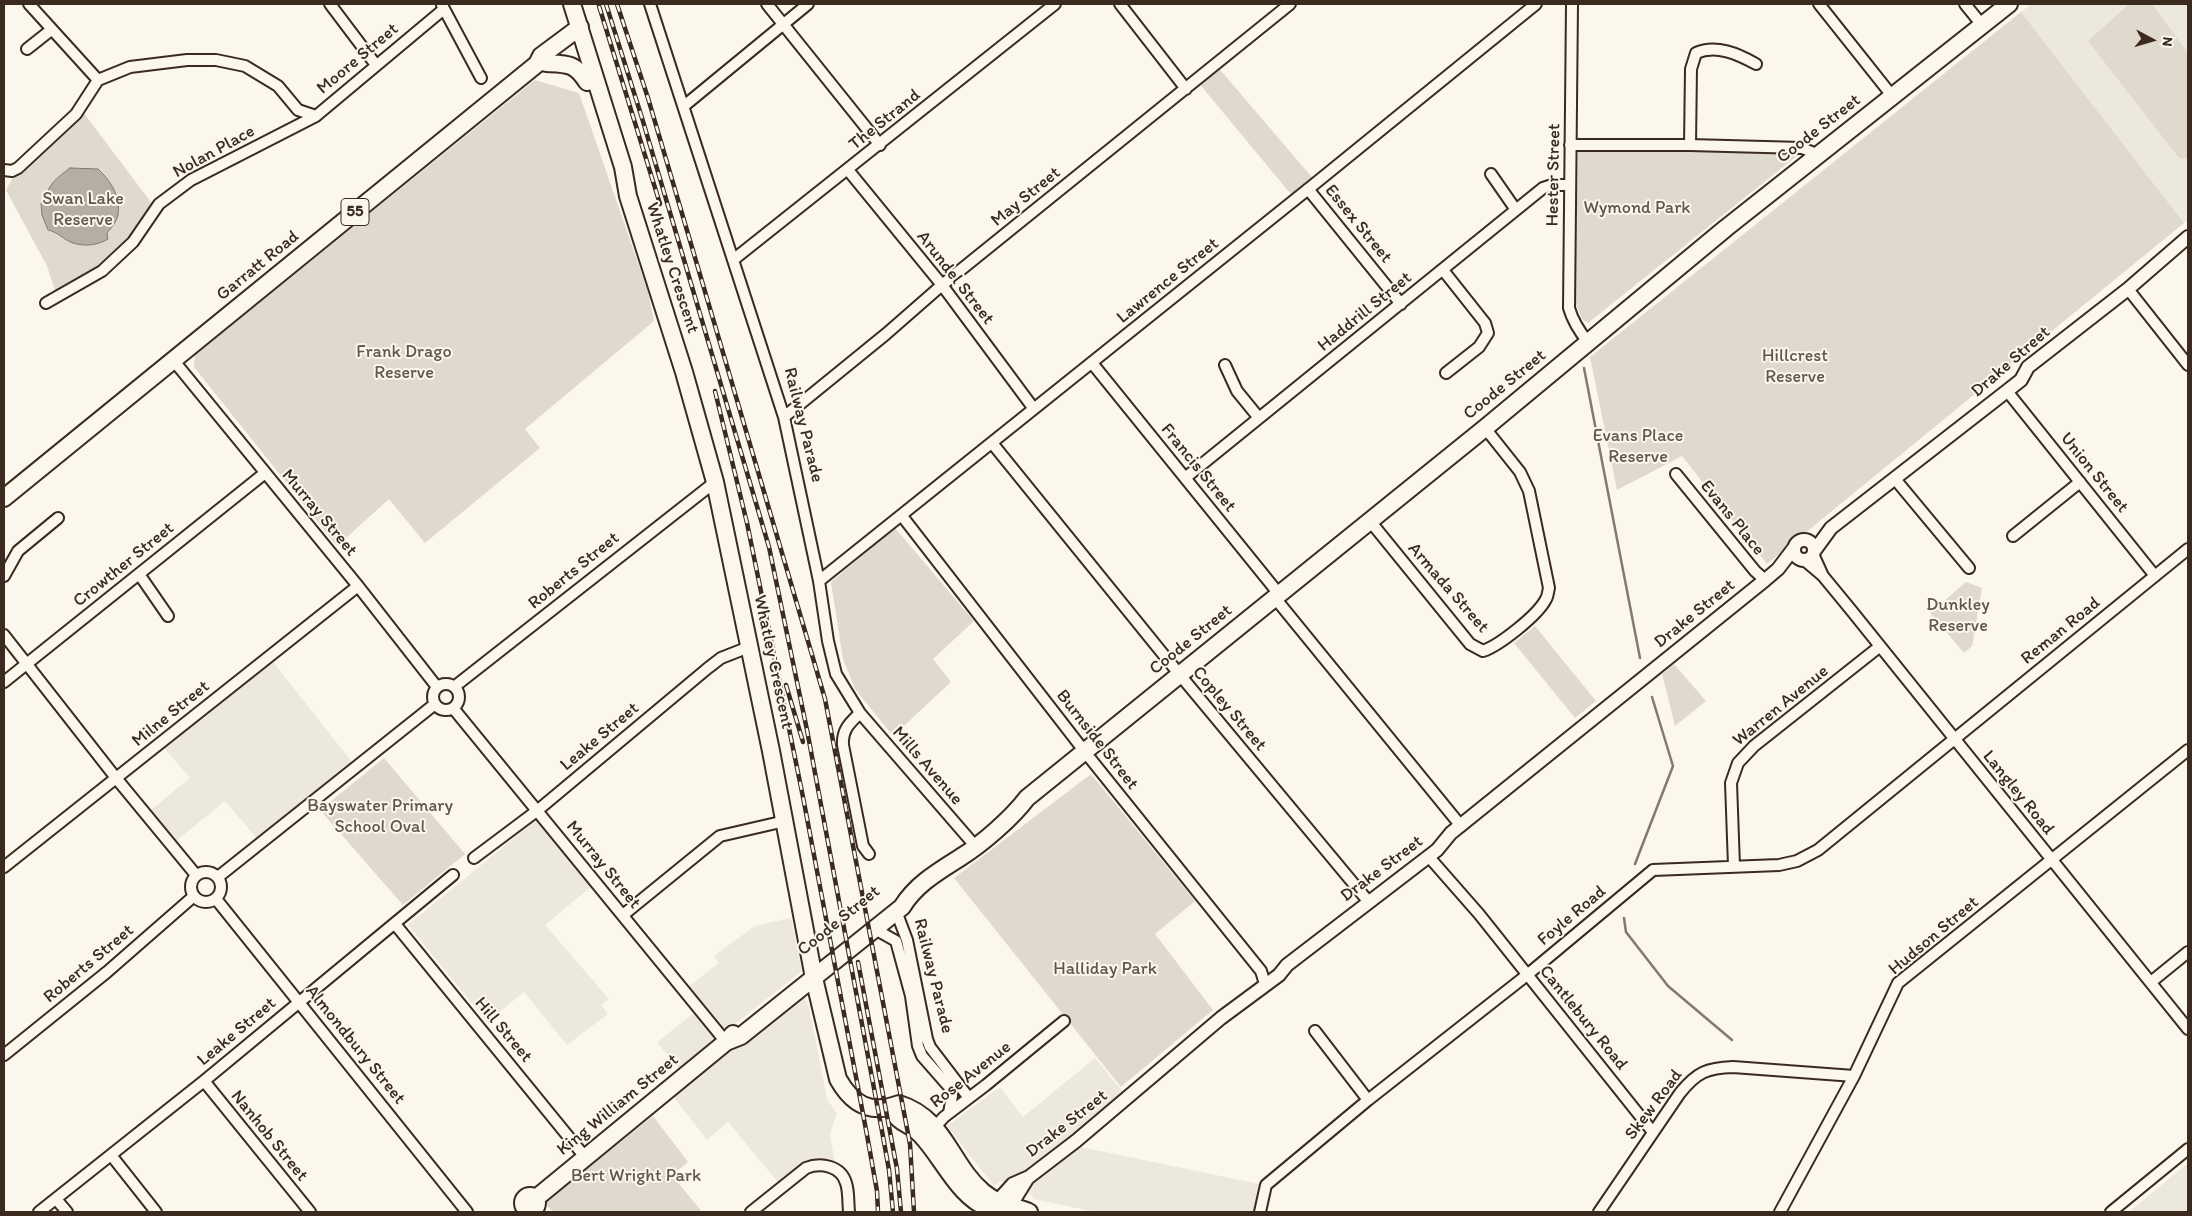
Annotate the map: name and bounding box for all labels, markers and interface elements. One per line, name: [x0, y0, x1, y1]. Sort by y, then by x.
north arrow: [2127, 15, 2177, 65]
street label: Moore Street: [313, 19, 403, 99]
text: N: [2158, 36, 2176, 47]
street label: The Strand: [845, 85, 925, 155]
street label: Coode Street: [1773, 90, 1865, 168]
street label: Nolan Place: [169, 121, 259, 183]
street label: Hester Street: [1542, 123, 1566, 227]
street label: May Street: [987, 162, 1065, 232]
street label: Essex Street: [1320, 180, 1396, 268]
park label: Swan Lake Reserve: [42, 188, 124, 230]
park label: Wymond Park: [1584, 197, 1690, 219]
road number: 55: [341, 198, 369, 226]
street label: Whatley Crescent: [641, 200, 703, 336]
street label: Garratt Road: [212, 226, 304, 306]
street label: Arundel Street: [912, 227, 998, 329]
street label: Lawrence Street: [1113, 233, 1223, 329]
street label: Haddrill Street: [1314, 267, 1416, 357]
street label: Drake Street: [1967, 322, 2055, 402]
park label: Frank Drago Reserve: [356, 341, 452, 384]
street label: Coode Street: [1459, 345, 1551, 425]
park label: Hillcrest Reserve: [1762, 345, 1828, 388]
street label: Railway Parade: [778, 365, 828, 485]
street label: Francis Street: [1156, 419, 1240, 517]
park label: Evans Place Reserve: [1593, 425, 1683, 468]
street label: Union Street: [2055, 428, 2133, 518]
street label: Murray Street: [276, 465, 362, 561]
street label: Evans Place: [1695, 476, 1769, 560]
street label: Crowther Street: [69, 518, 179, 612]
street label: Roberts Street: [524, 528, 624, 614]
street label: Armada Street: [1403, 538, 1493, 638]
street label: Drake Street: [1650, 575, 1740, 653]
street label: Reman Road: [2017, 592, 2105, 670]
street label: Whatley Crescent: [748, 593, 798, 731]
park label: Dunkley Reserve: [1926, 594, 1990, 636]
street label: Coode Street: [1145, 600, 1237, 680]
street label: Warren Avenue: [1729, 661, 1833, 751]
street label: Copley Street: [1187, 662, 1271, 756]
street label: Milne Street: [128, 676, 214, 752]
street label: Burnside Street: [1051, 686, 1143, 794]
street label: Leake Street: [556, 698, 644, 776]
street label: Mills Avenue: [887, 722, 967, 810]
street label: Langley Road: [1977, 746, 2059, 840]
park label: Bayswater Primary School Oval: [307, 795, 453, 838]
street label: Murray Street: [561, 817, 645, 913]
street label: Drake Street: [1336, 831, 1428, 907]
street label: Coode Street: [793, 881, 885, 961]
street label: Foyle Road: [1533, 881, 1611, 951]
street label: Hudson Street: [1884, 892, 1984, 980]
street label: Railway Parade: [908, 916, 958, 1036]
street label: Roberts Street: [40, 920, 138, 1008]
park label: Halliday Park: [1053, 958, 1157, 980]
street label: Cantlebury Road: [1534, 961, 1632, 1075]
street label: Almondbury Street: [300, 981, 410, 1109]
street label: Leake Street: [193, 993, 281, 1071]
street label: Hill Street: [469, 993, 537, 1067]
street label: Rose Avenue: [926, 1037, 1016, 1113]
street label: King William Street: [553, 1049, 683, 1161]
street label: Skew Road: [1620, 1065, 1688, 1145]
street label: Drake Street: [1022, 1085, 1112, 1163]
street label: Nanhob Street: [226, 1086, 312, 1186]
park label: Bert Wright Park: [571, 1165, 701, 1187]

